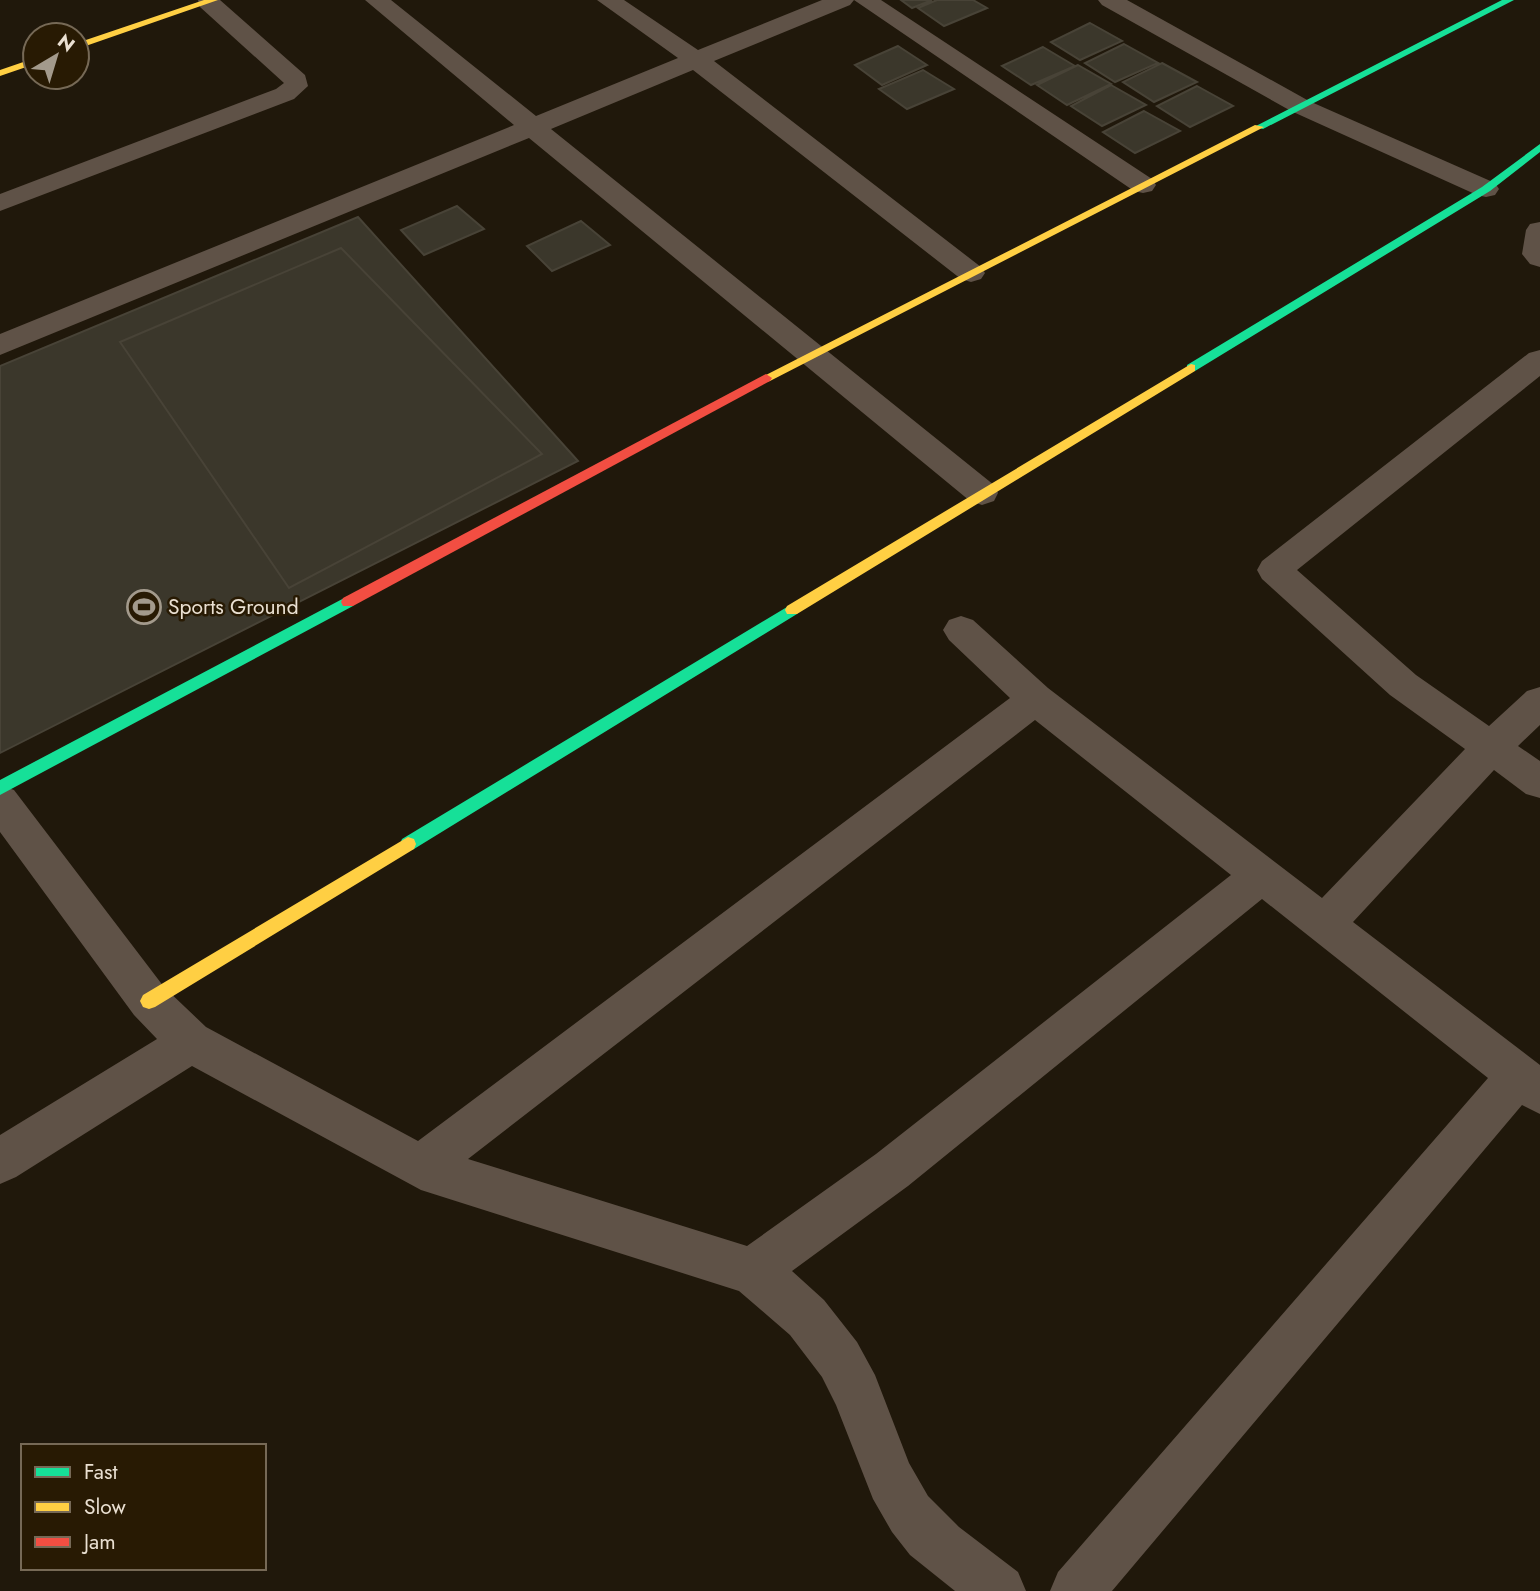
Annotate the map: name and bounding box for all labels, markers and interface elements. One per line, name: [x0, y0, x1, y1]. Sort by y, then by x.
north arrow: [21, 21, 91, 91]
text: N: [52, 28, 80, 58]
sports icon: Sports Ground: [125, 588, 163, 626]
place label: Sports Ground: [168, 592, 299, 622]
legend: [21, 1444, 266, 1570]
text: Fast: [84, 1457, 117, 1487]
text: Slow: [84, 1492, 126, 1522]
text: Jam: [81, 1527, 116, 1557]

